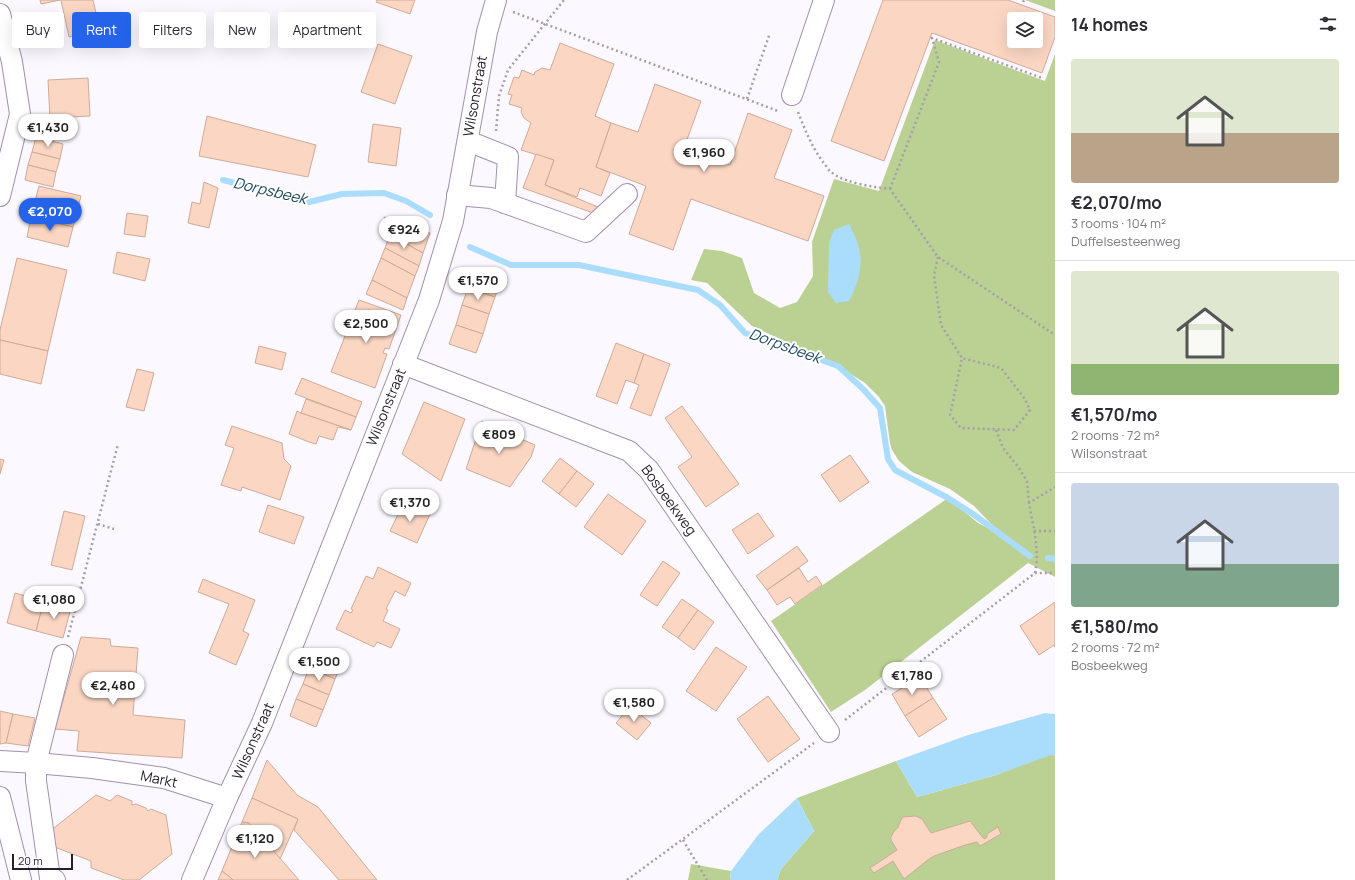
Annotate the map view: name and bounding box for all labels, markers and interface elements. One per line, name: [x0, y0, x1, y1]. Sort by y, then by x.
chip: Buy: [12, 12, 64, 48]
chip: Rent: [72, 12, 131, 48]
chip: Filters: [139, 12, 206, 48]
chip: New: [214, 12, 270, 48]
chip: Apartment: [278, 12, 376, 48]
map controls: [1007, 12, 1043, 48]
button: layers: [1007, 12, 1043, 48]
text: 14 homes: [1071, 13, 1148, 36]
icon: filters: [1317, 13, 1339, 35]
street label: Wilsonstraat: [458, 53, 491, 138]
icon: home: [1169, 85, 1241, 157]
pin: €1,430: [15, 114, 81, 148]
text: €1,430: [27, 118, 69, 136]
pin: €1,960: [671, 139, 737, 173]
text: €1,960: [683, 143, 725, 161]
water label: Dorpsbeek: [231, 172, 311, 210]
text: €2,070/mo: [1071, 191, 1162, 214]
pin: €2,070: [17, 198, 83, 232]
text: €2,070: [28, 202, 72, 220]
text: 3 rooms · 104 m²: [1071, 214, 1166, 232]
pin: €924: [380, 216, 428, 250]
text: €924: [388, 220, 420, 238]
text: Duffelsesteenweg: [1071, 232, 1180, 250]
pin: €1,570: [445, 267, 511, 301]
text: €1,570: [457, 271, 499, 289]
icon: home: [1169, 297, 1241, 369]
pin: €2,500: [333, 310, 399, 344]
text: €2,500: [343, 314, 389, 332]
water label: Dorpsbeek: [746, 323, 826, 369]
street label: Wilsonstraat: [361, 365, 410, 448]
text: €1,570/mo: [1071, 403, 1157, 426]
pin: €809: [475, 421, 523, 455]
text: €809: [482, 425, 516, 443]
text: 2 rooms · 72 m²: [1071, 426, 1160, 444]
text: Wilsonstraat: [1071, 444, 1147, 462]
street label: Bosbeekweg: [637, 461, 701, 539]
pin: €1,370: [377, 489, 443, 523]
text: €1,370: [389, 493, 431, 511]
icon: home: [1169, 509, 1241, 581]
pin: €1,080: [21, 586, 87, 620]
text: €1,080: [32, 590, 76, 608]
text: €1,580/mo: [1071, 615, 1159, 638]
text: 2 rooms · 72 m²: [1071, 638, 1160, 656]
pin: €1,500: [286, 648, 352, 682]
text: €1,500: [298, 652, 340, 670]
text: Bosbeekweg: [1071, 656, 1148, 674]
pin: €1,780: [879, 662, 945, 696]
text: €1,780: [891, 666, 933, 684]
pin: €2,480: [80, 672, 146, 706]
text: €2,480: [91, 676, 136, 694]
pin: €1,580: [601, 689, 667, 723]
text: €1,580: [613, 693, 655, 711]
street label: Wilsonstraat: [227, 699, 278, 782]
street label: Markt: [139, 765, 180, 792]
pin: €1,120: [222, 825, 288, 859]
text: €1,120: [236, 829, 274, 847]
scale bar: [12, 852, 73, 871]
text: 20 m: [18, 853, 43, 868]

